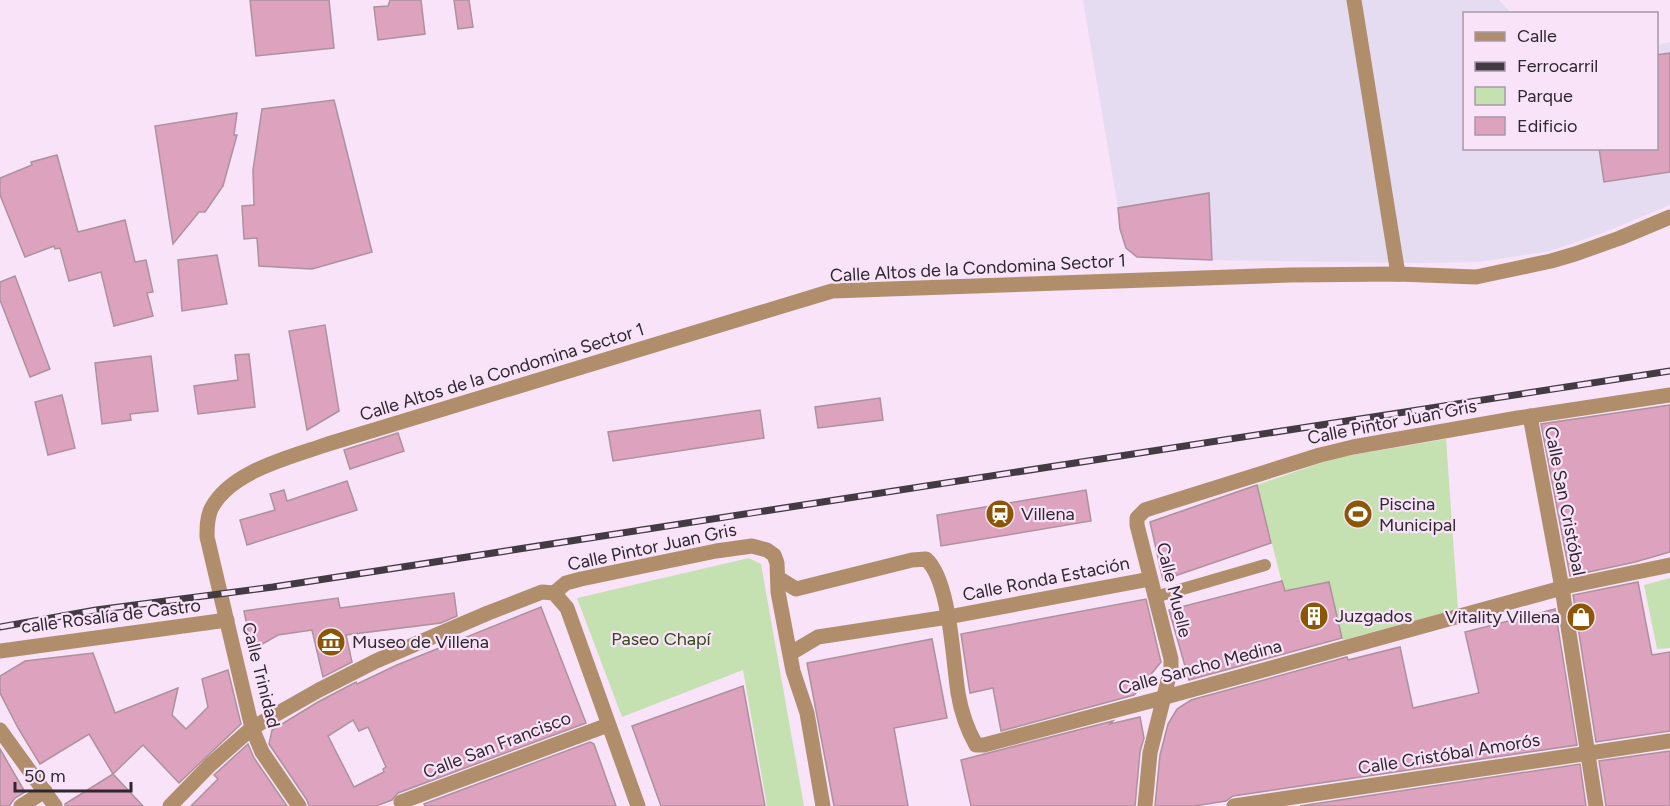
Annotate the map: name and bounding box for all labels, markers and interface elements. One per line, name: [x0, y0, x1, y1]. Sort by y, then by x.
legend: [1463, 12, 1658, 150]
text: Calle: [1517, 25, 1557, 47]
text: Ferrocarril: [1517, 55, 1598, 77]
text: Parque: [1517, 85, 1573, 107]
text: Edificio: [1517, 115, 1578, 137]
street label: Calle Altos de la Condomina Sector 1: [829, 249, 1127, 287]
street label: Calle Altos de la Condomina Sector 1: [357, 318, 647, 426]
street label: Calle Pintor Juan Gris: [1305, 395, 1479, 449]
street label: Calle San Cristóbal: [1540, 424, 1590, 578]
place label: Piscina Municipal: [1379, 493, 1456, 536]
station icon: Villena: [984, 498, 1016, 530]
sports icon: Piscina Municipal: [1342, 498, 1374, 530]
place label: Villena: [1021, 503, 1075, 525]
street label: Calle Pintor Juan Gris: [566, 518, 738, 576]
street label: Calle Muelle: [1152, 540, 1196, 640]
street label: Calle Ronda Estación: [961, 552, 1131, 606]
street label: calle Rosalía de Castro: [20, 594, 202, 638]
building icon: Juzgados: [1298, 600, 1330, 632]
shop icon: Vitality Villena: [1565, 601, 1597, 633]
place label: Juzgados: [1335, 605, 1412, 627]
place label: Vitality Villena: [1445, 606, 1560, 628]
street label: Calle Trinidad: [237, 620, 285, 730]
museum icon: Museo de Villena: [315, 626, 347, 658]
park label: Paseo Chapí: [611, 628, 712, 650]
place label: Museo de Villena: [352, 631, 489, 653]
street label: Calle Sancho Medina: [1116, 635, 1284, 699]
street label: Calle San Francisco: [420, 707, 574, 783]
street label: Calle Cristóbal Amorós: [1356, 729, 1542, 779]
scale bar: [15, 755, 130, 793]
text: 50 m: [24, 765, 66, 787]

